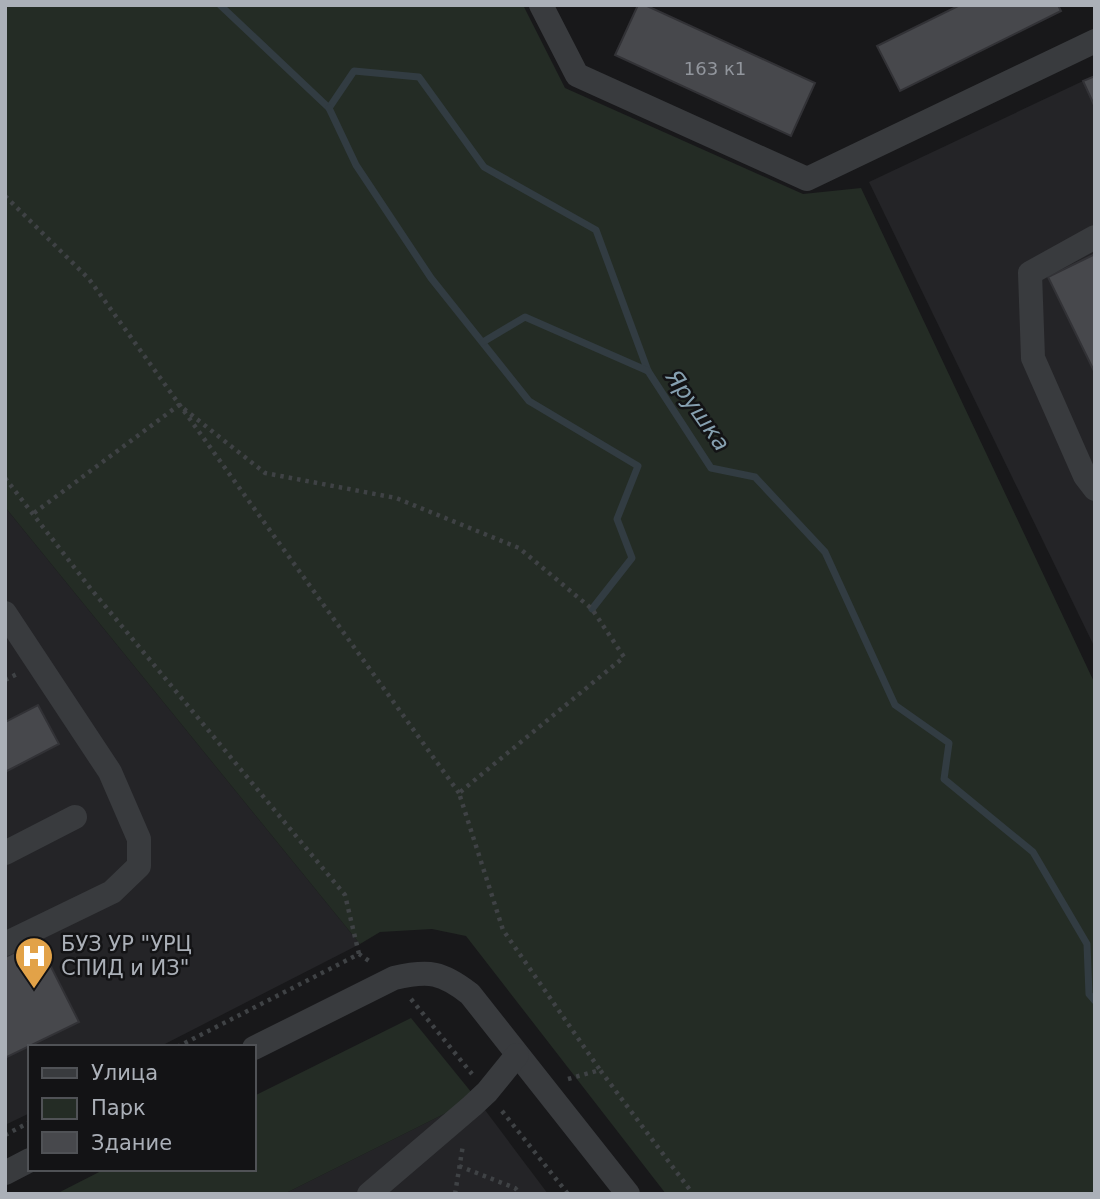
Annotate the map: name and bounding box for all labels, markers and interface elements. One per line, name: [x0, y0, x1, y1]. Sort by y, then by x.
house number: 163 к1: [684, 58, 746, 79]
water label: Ярушка: [660, 364, 735, 456]
place label: БУЗ УР "УРЦ СПИД и ИЗ": [61, 932, 192, 980]
hospital icon: БУЗ УР "УРЦ СПИД и ИЗ": [13, 935, 55, 990]
legend: [28, 1045, 256, 1171]
text: Улица: [91, 1061, 158, 1085]
text: Парк: [91, 1096, 146, 1120]
text: Здание: [91, 1131, 172, 1155]

